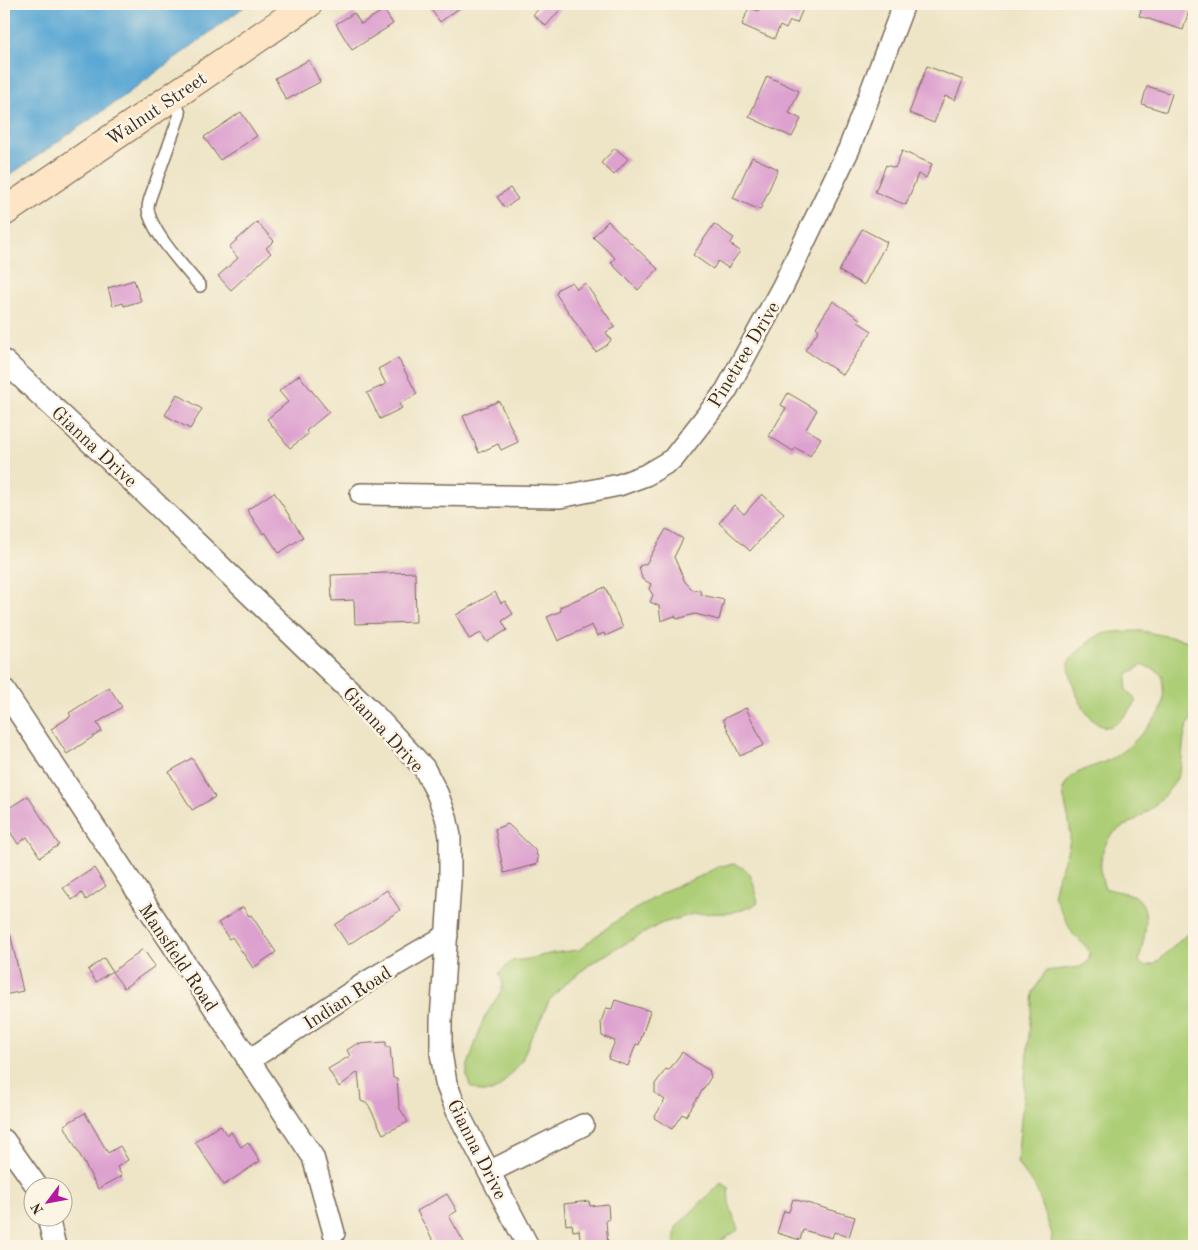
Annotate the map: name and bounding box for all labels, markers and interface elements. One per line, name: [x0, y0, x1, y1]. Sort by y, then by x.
street label: Walnut Street: [104, 70, 211, 150]
street label: Pinetree Drive: [706, 299, 784, 412]
street label: Gianna Drive: [47, 404, 140, 492]
street label: Gianna Drive: [338, 684, 426, 777]
street label: Mansfield Road: [134, 901, 220, 1016]
street label: Indian Road: [301, 964, 396, 1034]
street label: Gianna Drive: [443, 1097, 509, 1203]
north arrow: [22, 1178, 72, 1228]
text: N: [29, 1200, 47, 1217]

